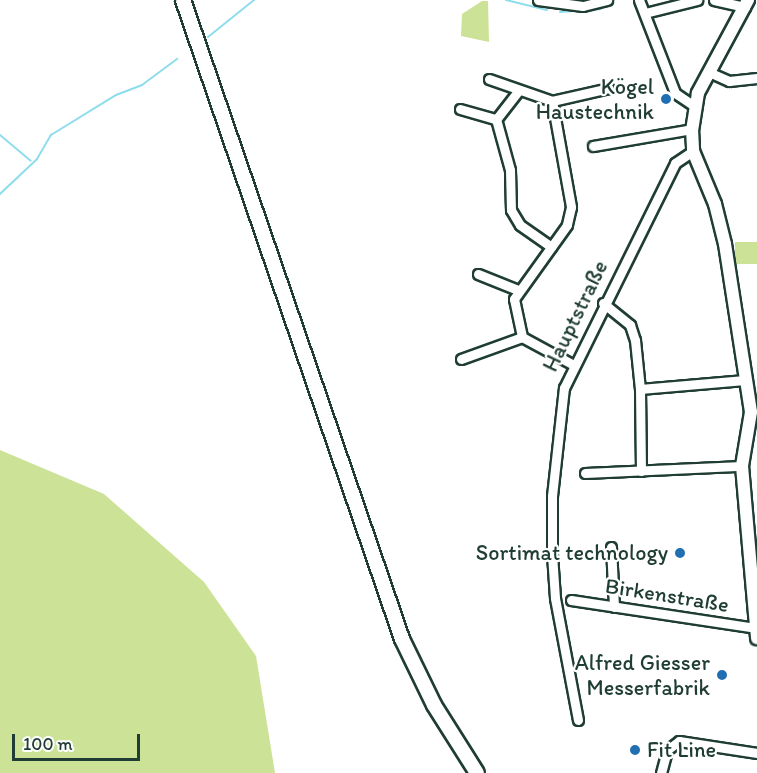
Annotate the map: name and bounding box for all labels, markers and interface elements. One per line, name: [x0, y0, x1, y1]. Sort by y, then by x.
place label: Kögel Haustechnik: [536, 73, 654, 124]
marker: Kögel Haustechnik: [659, 92, 673, 106]
street label: Hauptstraße: [537, 256, 613, 376]
place label: Sortimat technology: [476, 540, 668, 566]
marker: Sortimat technology: [673, 546, 687, 560]
street label: Birkenstraße: [603, 572, 731, 618]
place label: Alfred Giesser Messerfabrik: [575, 649, 710, 700]
marker: Alfred Giesser Messerfabrik: [715, 668, 729, 682]
scale bar: [15, 722, 142, 760]
text: 100 m: [23, 733, 73, 755]
place label: Fit Line: [647, 737, 717, 763]
marker: Fit Line: [628, 743, 642, 757]

